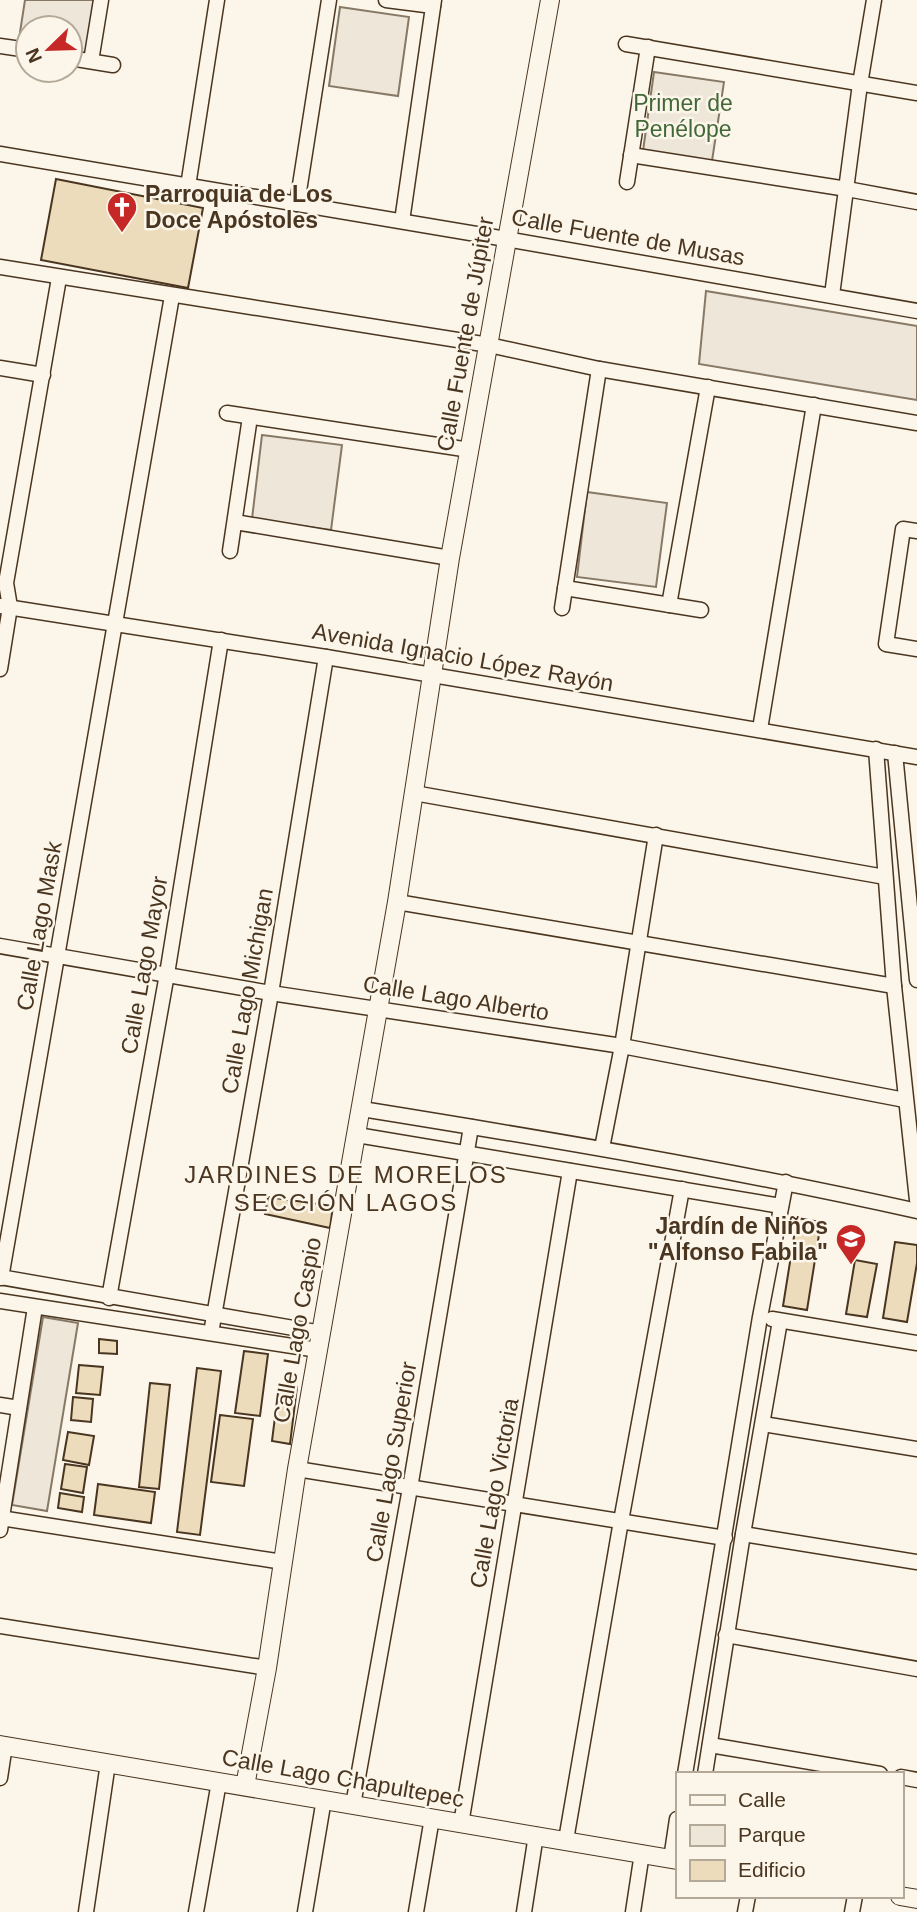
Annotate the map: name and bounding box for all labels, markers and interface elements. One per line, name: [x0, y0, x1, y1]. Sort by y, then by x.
north arrow: [14, 14, 84, 84]
text: N: [21, 45, 46, 66]
park label: Primer de Penélope: [633, 90, 733, 142]
place label: Parroquia de Los Doce Apóstoles: [145, 181, 333, 233]
church icon: Parroquia de Los Doce Apóstoles: [105, 190, 139, 234]
street label: Calle Fuente de Musas: [509, 204, 747, 270]
street label: Calle Fuente de Júpiter: [432, 214, 499, 453]
street label: Avenida Ignacio López Rayón: [310, 618, 616, 696]
street label: Calle Lago Mask: [11, 839, 67, 1013]
street label: Calle Lago Mayor: [116, 874, 173, 1056]
street label: Calle Lago Michigan: [216, 886, 278, 1096]
street label: Calle Lago Alberto: [361, 970, 551, 1026]
district label: JARDINES DE MORELOS SECCIÓN LAGOS: [184, 1161, 508, 1216]
place label: Jardín de Niños "Alfonso Fabila": [648, 1213, 828, 1265]
school or university icon: Jardín de Niños "Alfonso Fabila": [834, 1222, 868, 1266]
street label: Calle Lago Caspio: [268, 1235, 326, 1425]
street label: Calle Lago Superior: [361, 1359, 422, 1564]
street label: Calle Lago Victoria: [464, 1396, 524, 1590]
street label: Calle Lago Chapultepec: [220, 1744, 466, 1812]
legend: [676, 1772, 903, 1898]
text: Calle: [738, 1788, 786, 1811]
text: Parque: [738, 1823, 806, 1846]
text: Edificio: [738, 1858, 806, 1881]

